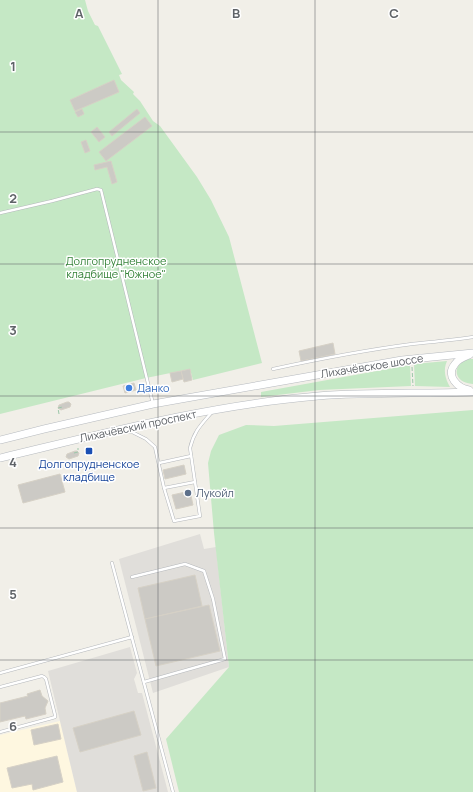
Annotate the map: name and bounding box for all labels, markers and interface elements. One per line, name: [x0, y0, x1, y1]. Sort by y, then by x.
text: A: [75, 4, 84, 22]
text: B: [232, 4, 240, 22]
text: C: [389, 4, 399, 22]
text: 1: [10, 57, 16, 75]
text: 2: [9, 189, 17, 207]
park label: Долгопрудненское кладбище "Южное": [66, 253, 167, 281]
text: 3: [9, 321, 17, 339]
street label: Лихачёвское шоссе: [319, 350, 425, 381]
place label: Данко: [137, 380, 170, 395]
marker: Данко: [124, 383, 134, 393]
street label: Лихачёвский проспект: [78, 406, 198, 445]
marker: Долгопрудненское кладбище: [84, 446, 94, 456]
text: 4: [9, 453, 17, 471]
place label: Долгопрудненское кладбище: [39, 456, 140, 484]
place label: Лукойл: [196, 485, 234, 500]
marker: Лукойл: [183, 488, 193, 498]
text: 5: [9, 585, 17, 603]
text: 6: [9, 717, 17, 735]

